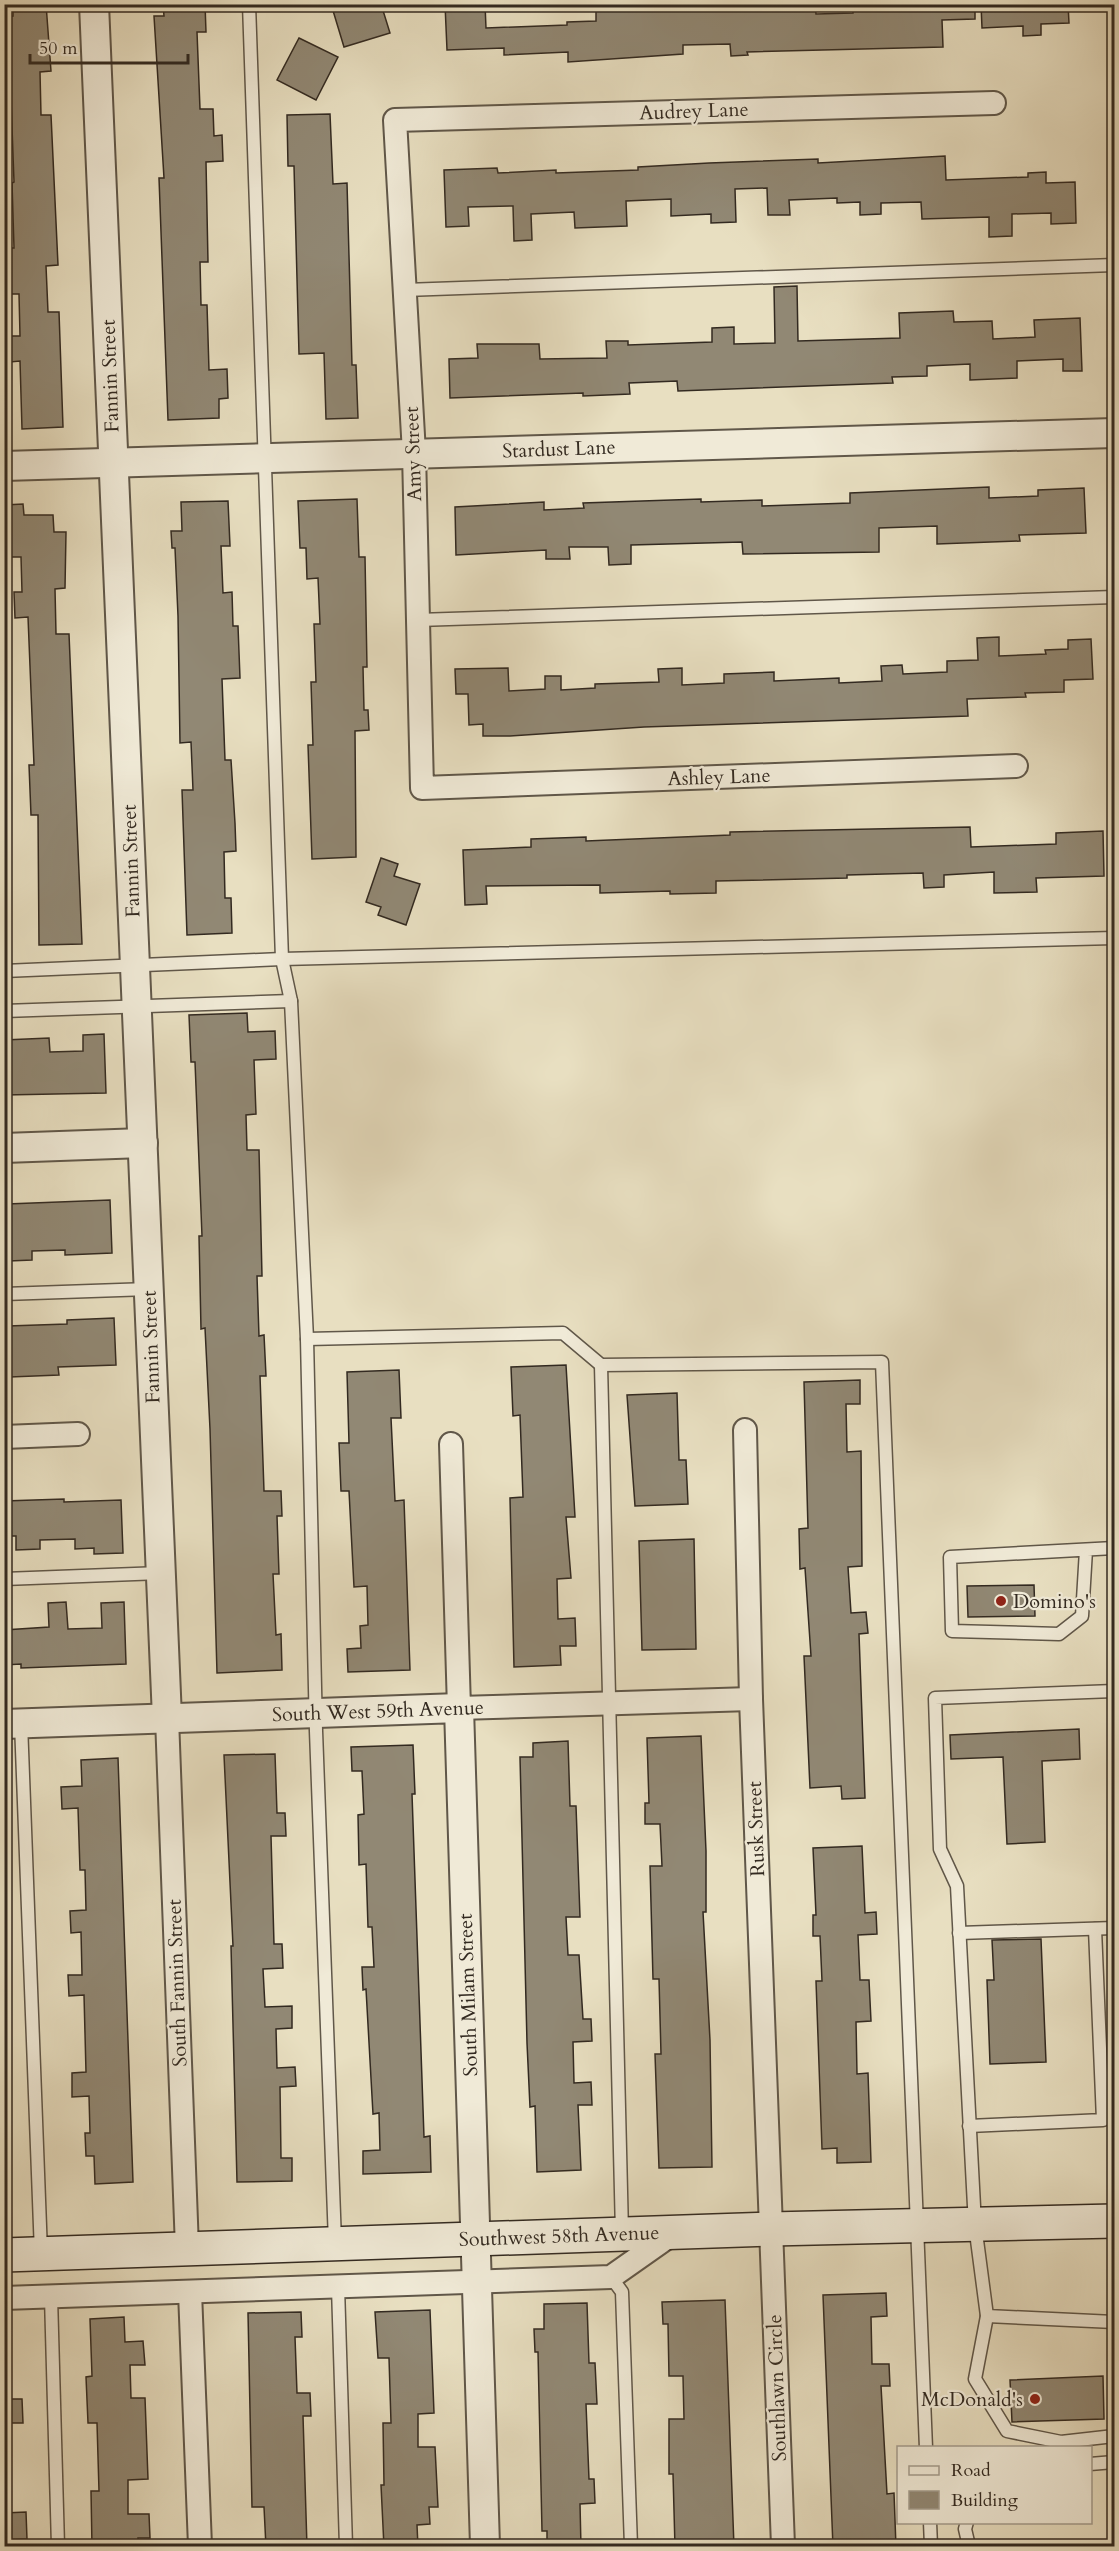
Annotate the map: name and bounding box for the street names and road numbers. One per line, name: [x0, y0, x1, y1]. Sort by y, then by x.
street label: Audrey Lane: [639, 96, 749, 126]
street label: Fannin Street: [95, 318, 125, 433]
street label: Amy Street: [398, 405, 428, 502]
street label: Stardust Lane: [502, 434, 616, 464]
street label: Ashley Lane: [667, 762, 771, 792]
street label: Fannin Street: [116, 803, 146, 918]
street label: Fannin Street: [136, 1289, 166, 1404]
street label: South West 59th Avenue: [272, 1694, 484, 1728]
street label: Rusk Street: [741, 1780, 771, 1877]
street label: South Fannin Street: [161, 1898, 193, 2067]
street label: South Milam Street: [452, 1912, 484, 2077]
street label: Southwest 58th Avenue: [458, 2219, 660, 2253]
street label: Southlawn Circle: [761, 2314, 793, 2462]

